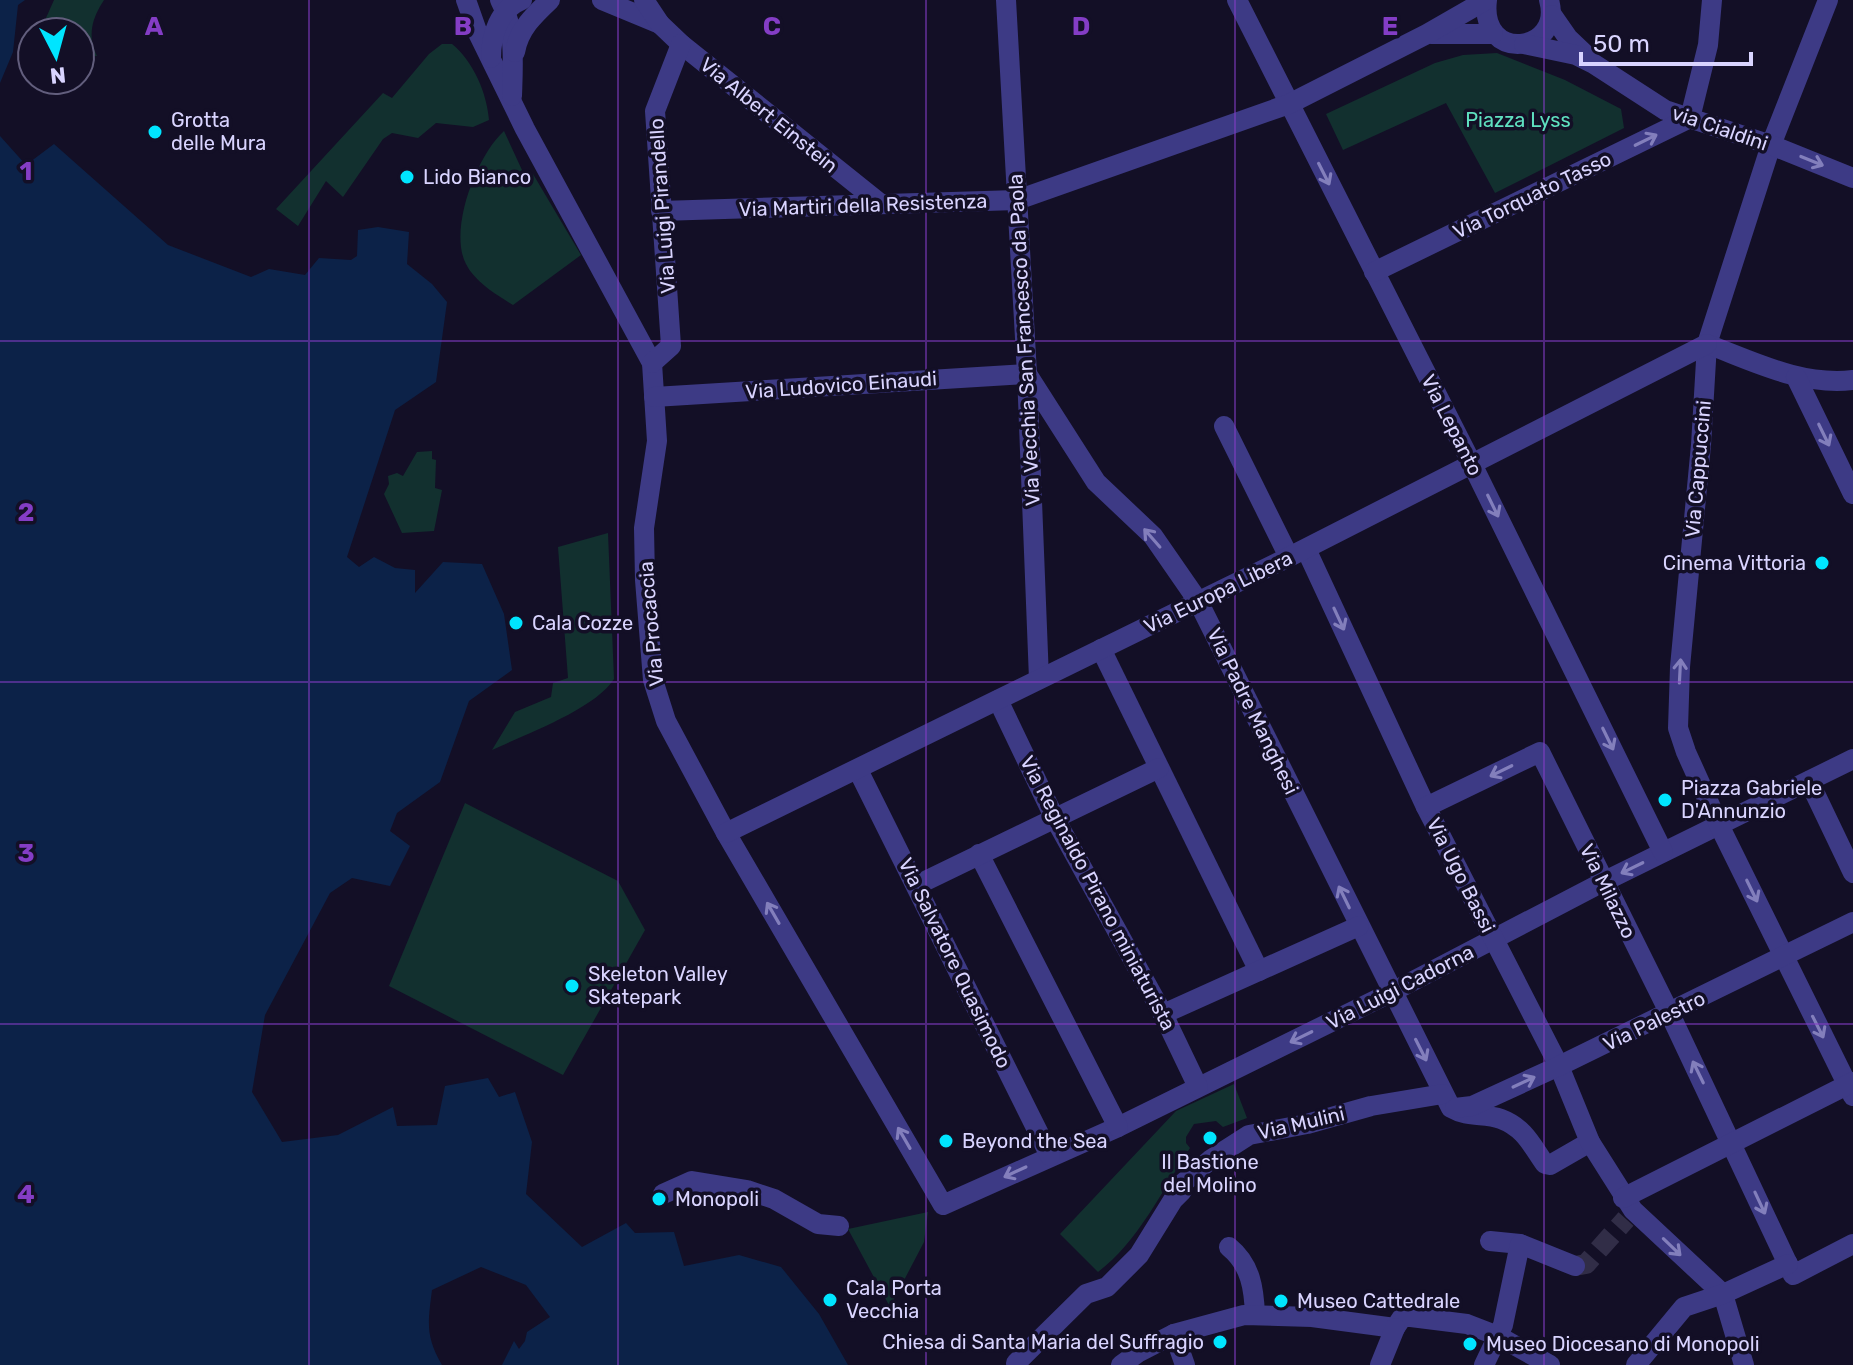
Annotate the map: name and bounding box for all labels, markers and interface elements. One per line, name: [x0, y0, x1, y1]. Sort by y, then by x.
text: A: [145, 11, 164, 42]
text: B: [454, 11, 472, 42]
text: C: [763, 11, 781, 42]
text: D: [1072, 11, 1090, 42]
text: E: [1382, 11, 1398, 42]
north arrow: [16, 16, 96, 96]
scale bar: [1581, 16, 1751, 66]
text: 50 m: [1593, 30, 1650, 58]
street label: Via Albert Einstein: [695, 52, 843, 178]
text: N: [49, 61, 67, 90]
street label: via Cialdini: [1669, 100, 1771, 156]
place label: Grotta delle Mura: [171, 108, 266, 155]
park label: Piazza Lyss: [1465, 108, 1571, 132]
street label: Via Luigi Pirandello: [644, 117, 680, 295]
marker: Grotta delle Mura: [146, 123, 164, 141]
one-way arrow: [1633, 132, 1657, 147]
street label: Via Torquato Tasso: [1449, 146, 1615, 244]
one-way arrow: [1799, 155, 1824, 169]
text: 1: [20, 156, 32, 187]
one-way arrow: [1317, 161, 1332, 185]
place label: Lido Bianco: [423, 165, 531, 189]
marker: Lido Bianco: [398, 168, 416, 186]
street label: Via Vecchia San Francesco da Paola: [1003, 173, 1045, 507]
street label: Via Martiri della Resistenza: [738, 189, 988, 221]
street label: Via Ludovico Einaudi: [744, 366, 938, 404]
street label: Via Lepanto: [1416, 370, 1488, 480]
street label: Via Cappuccini: [1680, 399, 1716, 539]
one-way arrow: [1817, 423, 1833, 447]
one-way arrow: [1485, 493, 1501, 517]
text: 2: [18, 497, 34, 528]
one-way arrow: [1143, 528, 1161, 548]
street label: Via Europa Libera: [1140, 546, 1296, 638]
place label: Cinema Vittoria: [1663, 551, 1806, 575]
marker: Cinema Vittoria: [1813, 554, 1831, 572]
street label: Via Procaccia: [634, 560, 668, 688]
one-way arrow: [1332, 607, 1347, 631]
place label: Cala Cozze: [532, 611, 633, 635]
marker: Cala Cozze: [507, 614, 525, 632]
street label: Via Padre Manghesi: [1202, 624, 1304, 798]
one-way arrow: [1673, 658, 1688, 685]
one-way arrow: [1600, 726, 1616, 750]
street label: Via Reginaldo Pirano miniaturista: [1015, 752, 1181, 1034]
one-way arrow: [1489, 764, 1513, 779]
place label: Piazza Gabriele D'Annunzio: [1681, 776, 1822, 823]
marker: Piazza Gabriele D'Annunzio: [1656, 791, 1674, 809]
street label: Via Ugo Bassi: [1422, 814, 1500, 936]
text: 3: [17, 838, 35, 869]
street label: Via Milazzo: [1575, 840, 1641, 942]
street label: Via Salvatore Quasimodo: [894, 854, 1016, 1072]
one-way arrow: [1621, 860, 1645, 876]
one-way arrow: [1745, 879, 1760, 902]
one-way arrow: [1336, 885, 1352, 909]
one-way arrow: [765, 902, 781, 925]
street label: Via Luigi Cadorna: [1322, 940, 1478, 1034]
place label: Skeleton Valley Skatepark: [588, 962, 728, 1009]
marker: Skeleton Valley Skatepark: [563, 977, 581, 995]
street label: Via Palestro: [1599, 986, 1709, 1056]
one-way arrow: [1811, 1014, 1827, 1038]
one-way arrow: [1289, 1029, 1313, 1045]
one-way arrow: [1414, 1038, 1429, 1062]
one-way arrow: [1690, 1061, 1705, 1085]
one-way arrow: [1512, 1074, 1536, 1089]
street label: Via Mulini: [1255, 1101, 1347, 1145]
one-way arrow: [896, 1127, 912, 1150]
place label: Beyond the Sea: [962, 1129, 1108, 1153]
marker: Il Bastione del Molino: [1201, 1129, 1219, 1147]
marker: Beyond the Sea: [937, 1132, 955, 1150]
place label: Il Bastione del Molino: [1161, 1150, 1259, 1197]
one-way arrow: [1004, 1165, 1028, 1180]
text: 4: [17, 1179, 35, 1210]
place label: Monopoli: [675, 1187, 759, 1211]
marker: Monopoli: [650, 1190, 668, 1208]
one-way arrow: [1753, 1191, 1768, 1215]
one-way arrow: [1662, 1237, 1681, 1256]
place label: Cala Porta Vecchia: [846, 1276, 942, 1323]
place label: Museo Cattedrale: [1297, 1289, 1460, 1313]
marker: Cala Porta Vecchia: [821, 1291, 839, 1309]
marker: Museo Cattedrale: [1272, 1292, 1290, 1310]
place label: Chiesa di Santa Maria del Suffragio: [882, 1330, 1204, 1354]
place label: Museo Diocesano di Monopoli: [1486, 1332, 1759, 1356]
marker: Chiesa di Santa Maria del Suffragio: [1211, 1333, 1229, 1351]
marker: Museo Diocesano di Monopoli: [1461, 1335, 1479, 1353]

